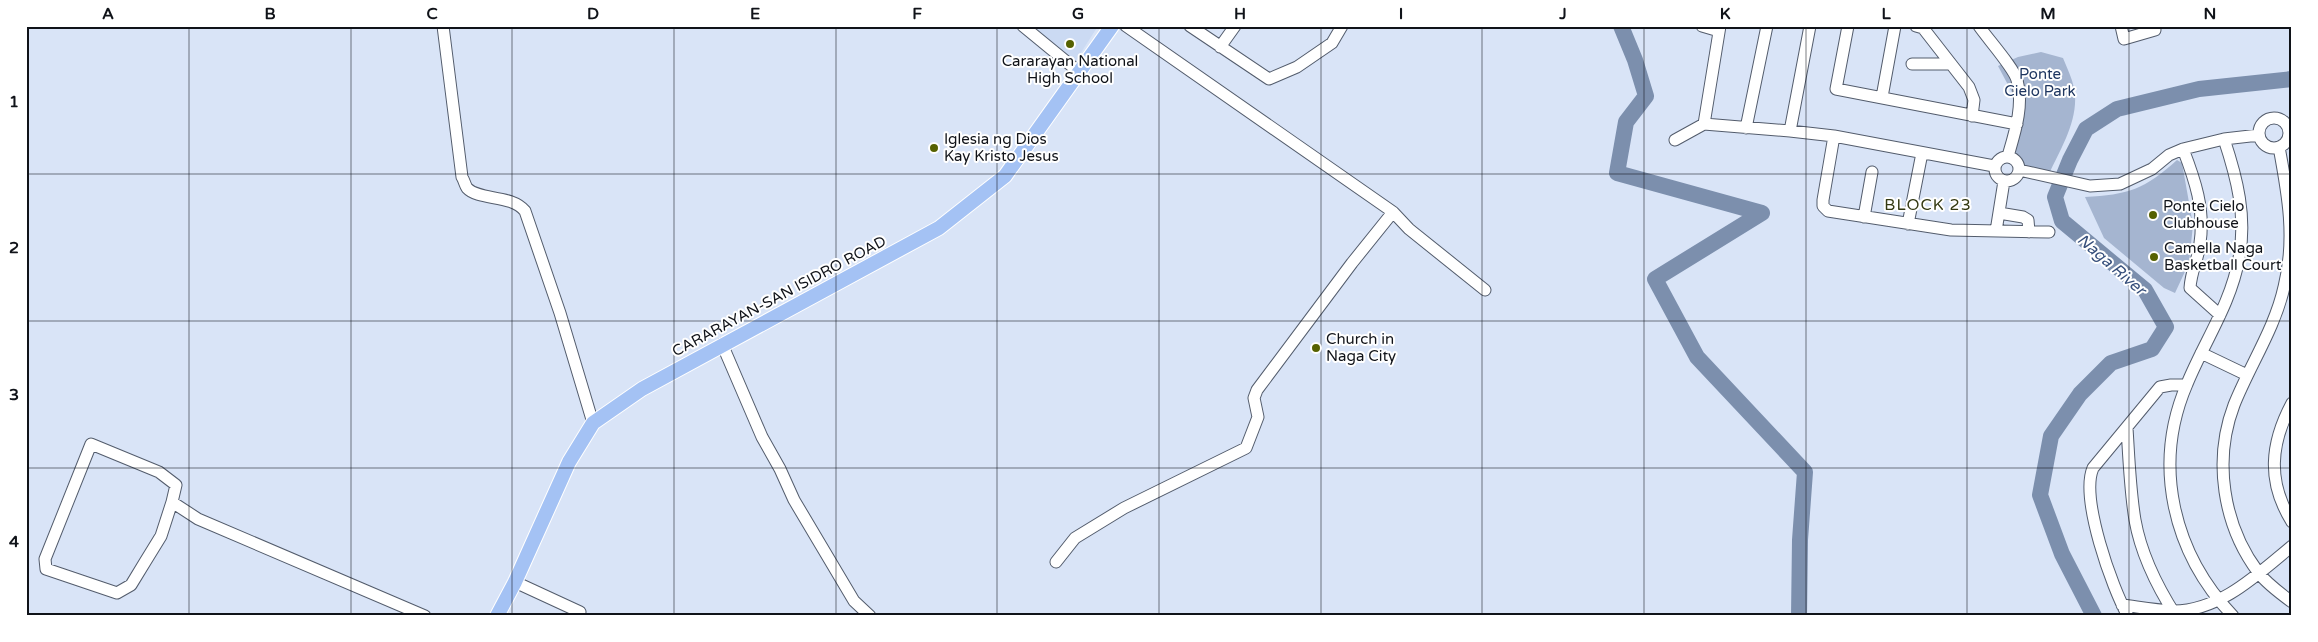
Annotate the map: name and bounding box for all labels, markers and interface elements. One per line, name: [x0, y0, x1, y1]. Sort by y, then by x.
text: A: [102, 4, 114, 24]
text: B: [264, 4, 276, 24]
text: C: [426, 4, 438, 24]
text: D: [587, 4, 599, 24]
text: E: [750, 4, 760, 24]
text: F: [912, 4, 922, 24]
text: G: [1072, 4, 1084, 24]
text: H: [1234, 4, 1246, 24]
text: I: [1399, 4, 1403, 24]
text: J: [1558, 4, 1567, 24]
text: K: [1720, 4, 1731, 24]
text: L: [1881, 4, 1891, 24]
text: M: [2040, 4, 2056, 24]
text: N: [2204, 4, 2216, 24]
marker: Cararayan National High School: [1064, 38, 1076, 50]
place label: Cararayan National High School: [1002, 52, 1138, 87]
park label: Ponte Cielo Park: [2004, 65, 2076, 100]
text: 1: [9, 92, 19, 112]
place label: Iglesia ng Dios Kay Kristo Jesus: [944, 130, 1059, 165]
marker: Iglesia ng Dios Kay Kristo Jesus: [928, 142, 940, 154]
district label: BLOCK 23: [1884, 195, 1972, 215]
place label: Ponte Cielo Clubhouse: [2163, 197, 2244, 232]
marker: Ponte Cielo Clubhouse: [2147, 209, 2159, 221]
water label: Naga River: [2073, 230, 2151, 301]
street label: CARARAYAN-SAN ISIDRO ROAD: [669, 232, 889, 360]
text: 2: [9, 238, 19, 258]
place label: Camella Naga Basketball Court: [2164, 239, 2282, 274]
marker: Camella Naga Basketball Court: [2148, 251, 2160, 263]
place label: Church in Naga City: [1326, 330, 1396, 365]
marker: Church in Naga City: [1310, 342, 1322, 354]
text: 3: [9, 385, 19, 405]
text: 4: [9, 532, 19, 552]

